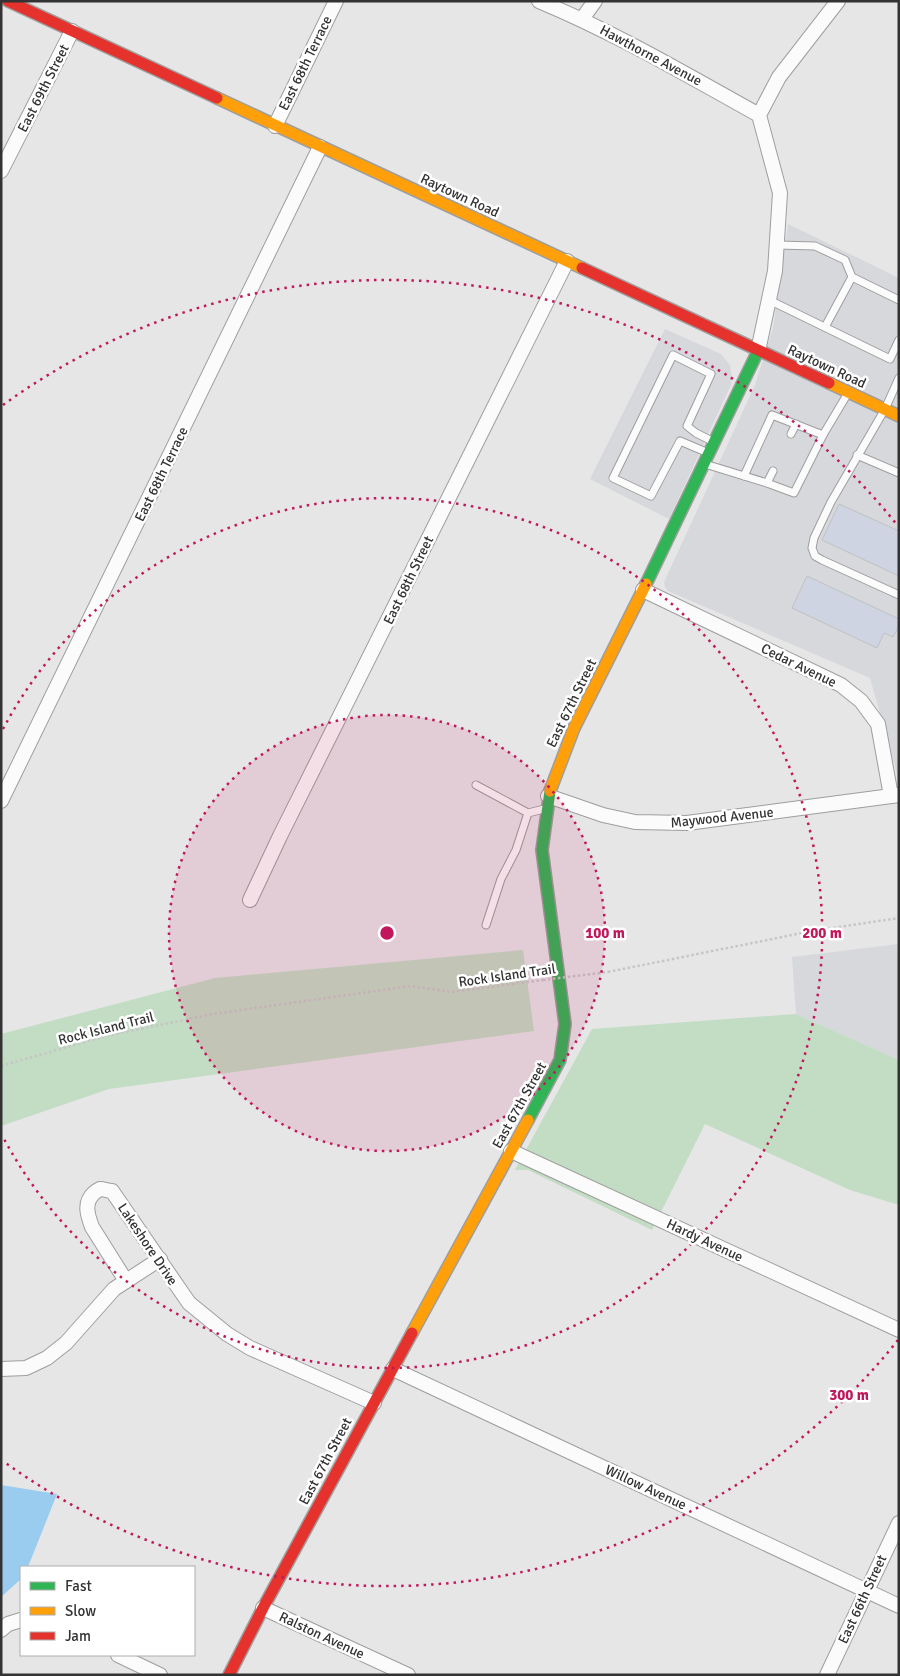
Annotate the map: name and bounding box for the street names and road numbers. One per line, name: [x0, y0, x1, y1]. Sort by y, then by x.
street label: East 68th Terrace: [275, 13, 336, 113]
street label: Hawthorne Avenue: [597, 21, 705, 90]
street label: East 69th Street: [14, 41, 73, 135]
street label: Raytown Road: [418, 170, 502, 221]
street label: Raytown Road: [785, 341, 869, 392]
street label: East 68th Terrace: [131, 424, 192, 524]
street label: East 68th Street: [380, 533, 437, 627]
street label: Cedar Avenue: [758, 640, 839, 691]
street label: East 67th Street: [543, 656, 600, 750]
street label: Maywood Avenue: [670, 804, 774, 831]
street label: Rock Island Trail: [457, 960, 557, 991]
street label: Rock Island Trail: [56, 1008, 156, 1049]
street label: East 67th Street: [489, 1059, 550, 1151]
street label: Lakeshore Drive: [114, 1200, 181, 1289]
street label: Hardy Avenue: [664, 1215, 746, 1266]
street label: East 67th Street: [295, 1415, 356, 1508]
street label: Willow Avenue: [602, 1461, 689, 1514]
street label: East 66th Street: [834, 1552, 891, 1646]
street label: Ralston Avenue: [276, 1608, 367, 1663]

